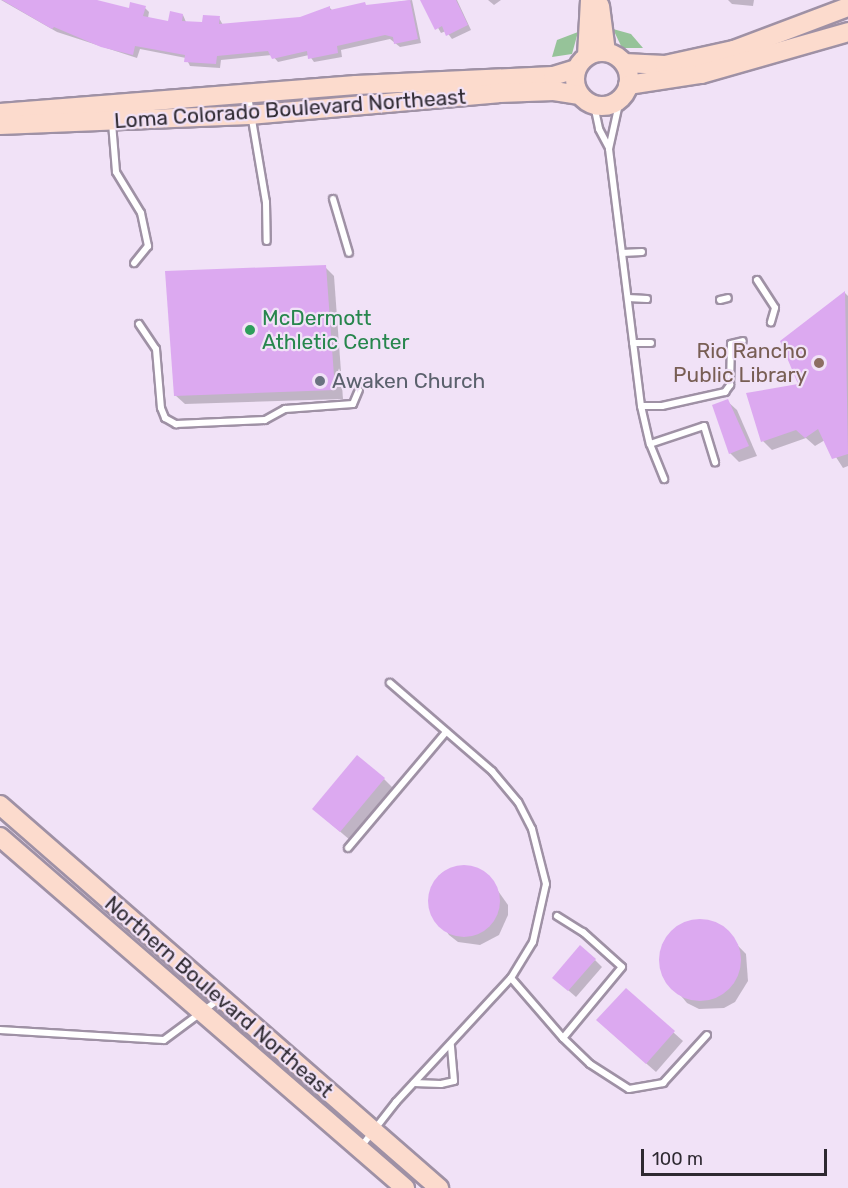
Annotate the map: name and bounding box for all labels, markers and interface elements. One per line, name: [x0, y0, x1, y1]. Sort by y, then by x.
street label: Loma Colorado Boulevard Northeast: [113, 84, 467, 134]
place label: McDermott Athletic Center: [262, 305, 410, 355]
marker: McDermott Athletic Center: [243, 323, 257, 337]
place label: Rio Rancho Public Library: [673, 338, 807, 388]
marker: Rio Rancho Public Library: [812, 356, 826, 370]
place label: Awaken Church: [332, 368, 485, 394]
marker: Awaken Church: [313, 374, 327, 388]
street label: Northern Boulevard Northeast: [100, 891, 338, 1103]
scale bar: [644, 1137, 830, 1175]
text: 100 m: [652, 1148, 703, 1170]

